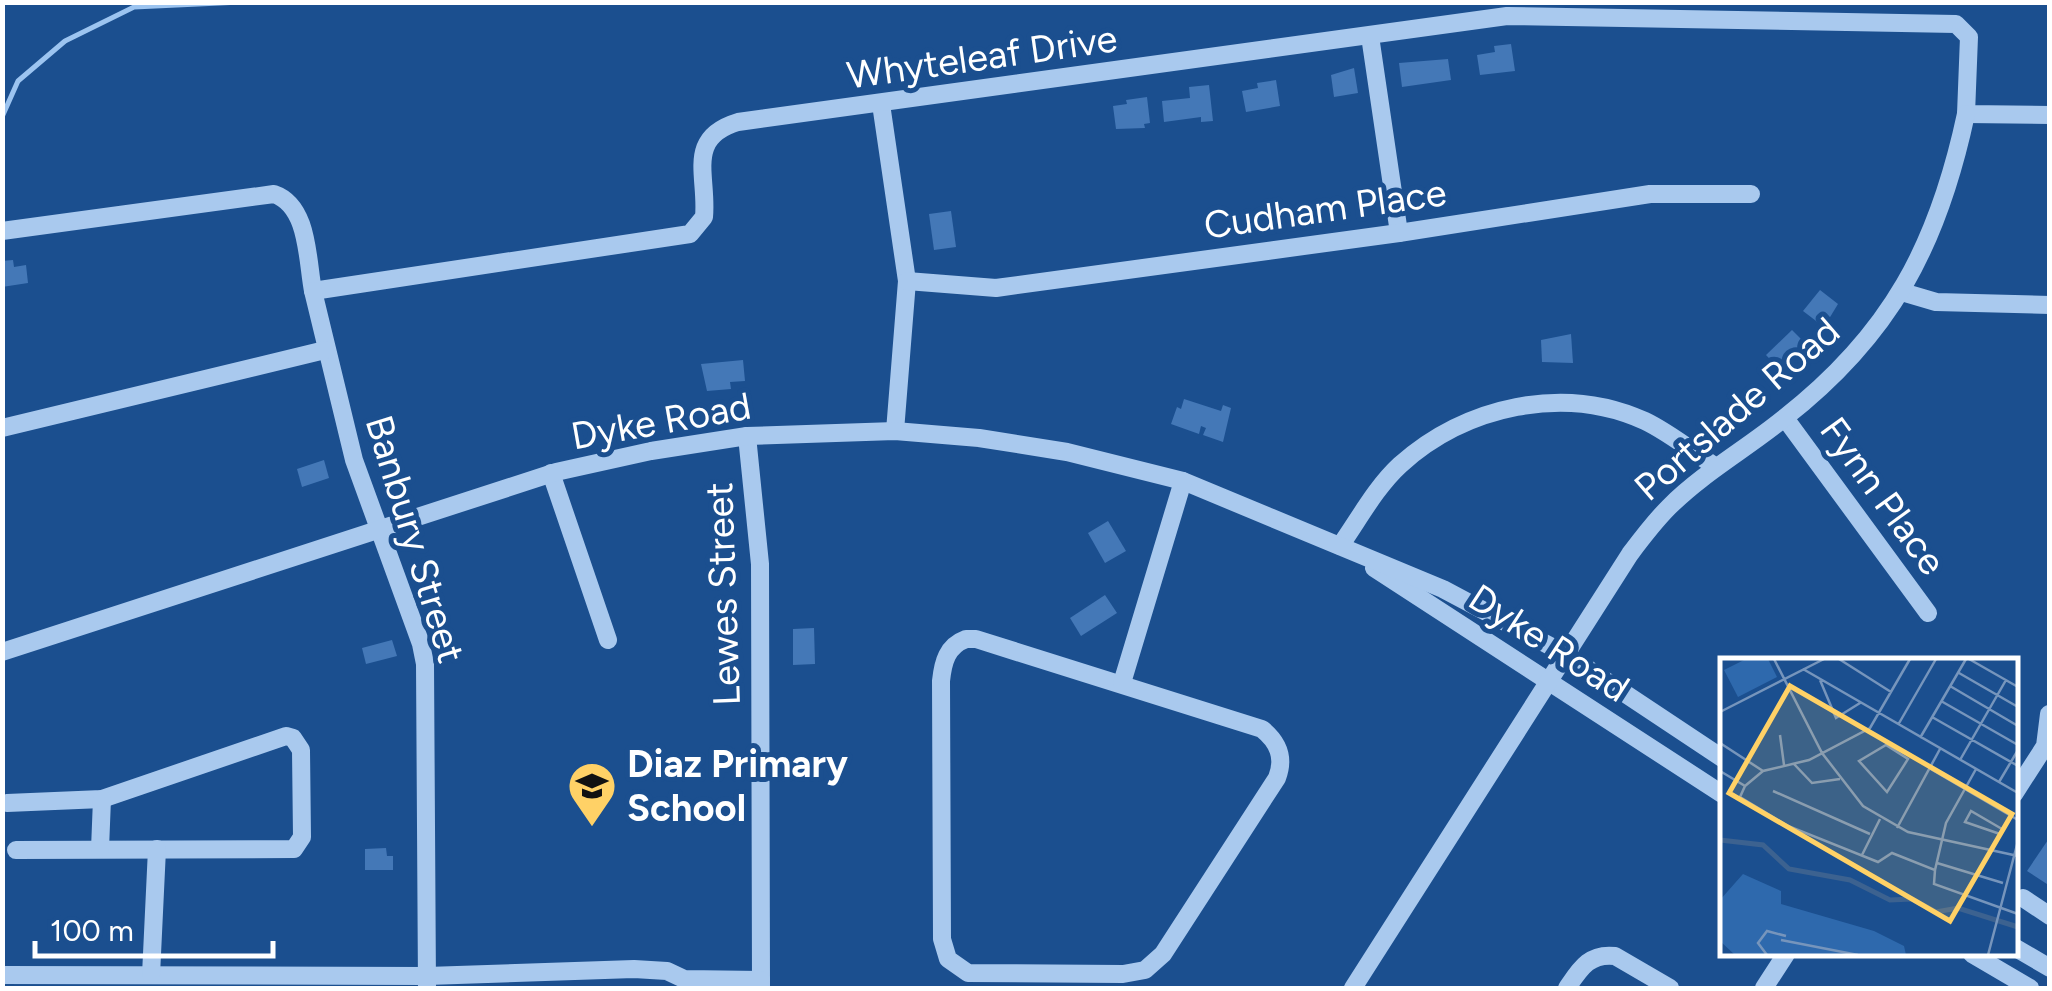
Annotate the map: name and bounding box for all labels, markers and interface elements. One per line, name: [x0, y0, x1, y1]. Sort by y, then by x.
street label: Whyteleaf Drive: [844, 15, 1120, 99]
street label: Cudham Place: [1201, 169, 1449, 249]
street label: Portslade Road: [1625, 308, 1849, 510]
street label: Dyke Road: [568, 383, 754, 459]
street label: Fynn Place: [1810, 408, 1956, 584]
street label: Banbury Street: [356, 410, 474, 668]
street label: Lewes Street: [696, 481, 750, 707]
street label: Dyke Road: [1460, 574, 1638, 712]
inset map: [1720, 658, 2017, 956]
place label: Diaz Primary School: [627, 741, 848, 831]
school or university icon: Diaz Primary School: [566, 760, 618, 828]
scale bar: [35, 896, 272, 958]
text: 100 m: [50, 912, 134, 949]

